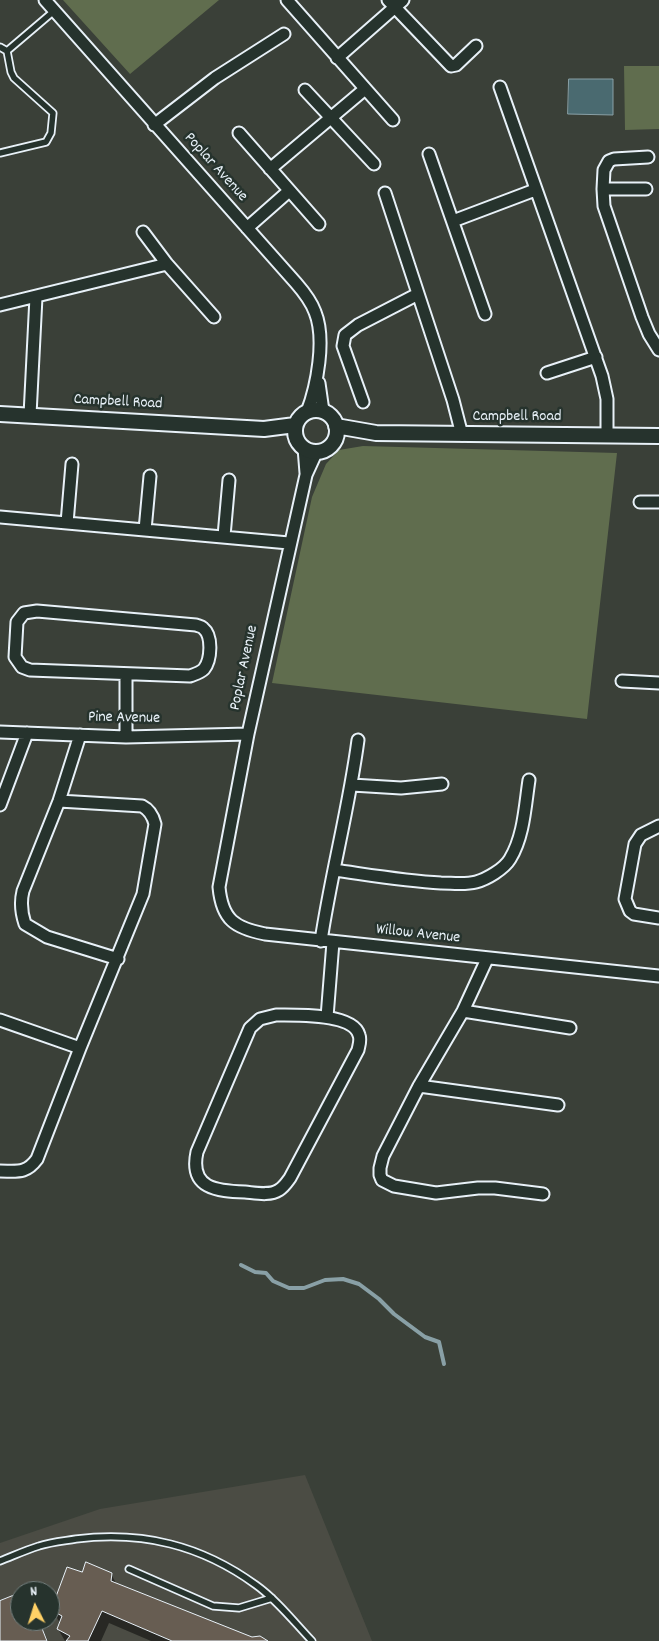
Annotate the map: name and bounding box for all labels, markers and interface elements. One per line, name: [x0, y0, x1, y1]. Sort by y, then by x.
street label: Poplar Avenue: [179, 129, 251, 207]
street label: Campbell Road: [73, 391, 163, 415]
street label: Campbell Road: [473, 408, 561, 428]
street label: Poplar Avenue: [227, 624, 263, 712]
street label: Pine Avenue: [88, 709, 160, 729]
street label: Willow Avenue: [375, 921, 461, 949]
north arrow: [10, 1581, 60, 1631]
text: N: [29, 1582, 38, 1602]

